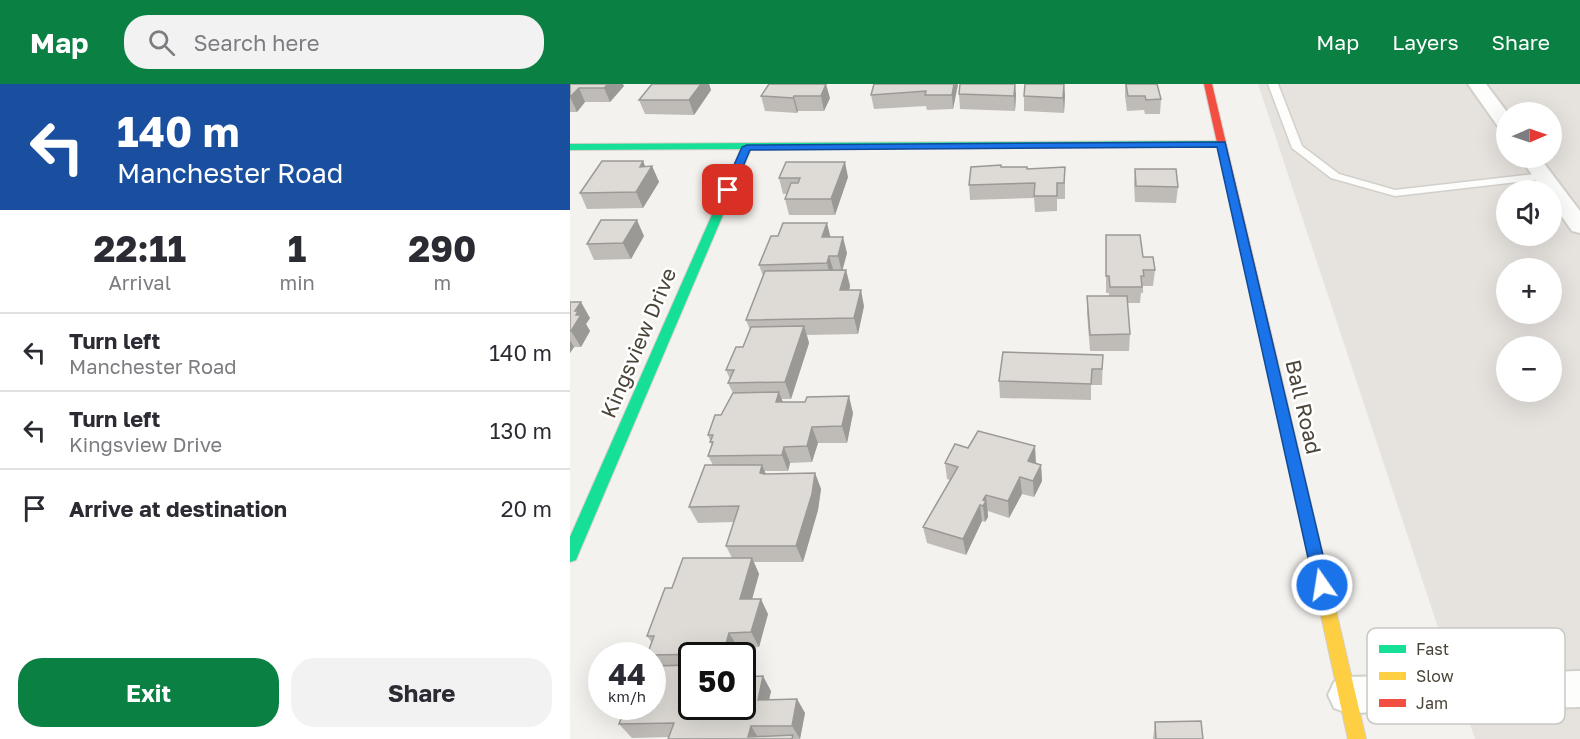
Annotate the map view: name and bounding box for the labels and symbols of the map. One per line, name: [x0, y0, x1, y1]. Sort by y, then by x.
north arrow: [1496, 102, 1562, 168]
pin: [702, 164, 753, 215]
street label: Kingsview Drive: [595, 264, 681, 422]
street label: Ball Road: [1281, 357, 1327, 457]
position arrow: [1290, 553, 1354, 617]
legend: [1367, 628, 1565, 724]
text: Fast: [1416, 639, 1449, 659]
speed limit sign: 50: [678, 642, 756, 720]
text: Slow: [1416, 666, 1454, 686]
text: Jam: [1416, 693, 1448, 713]

